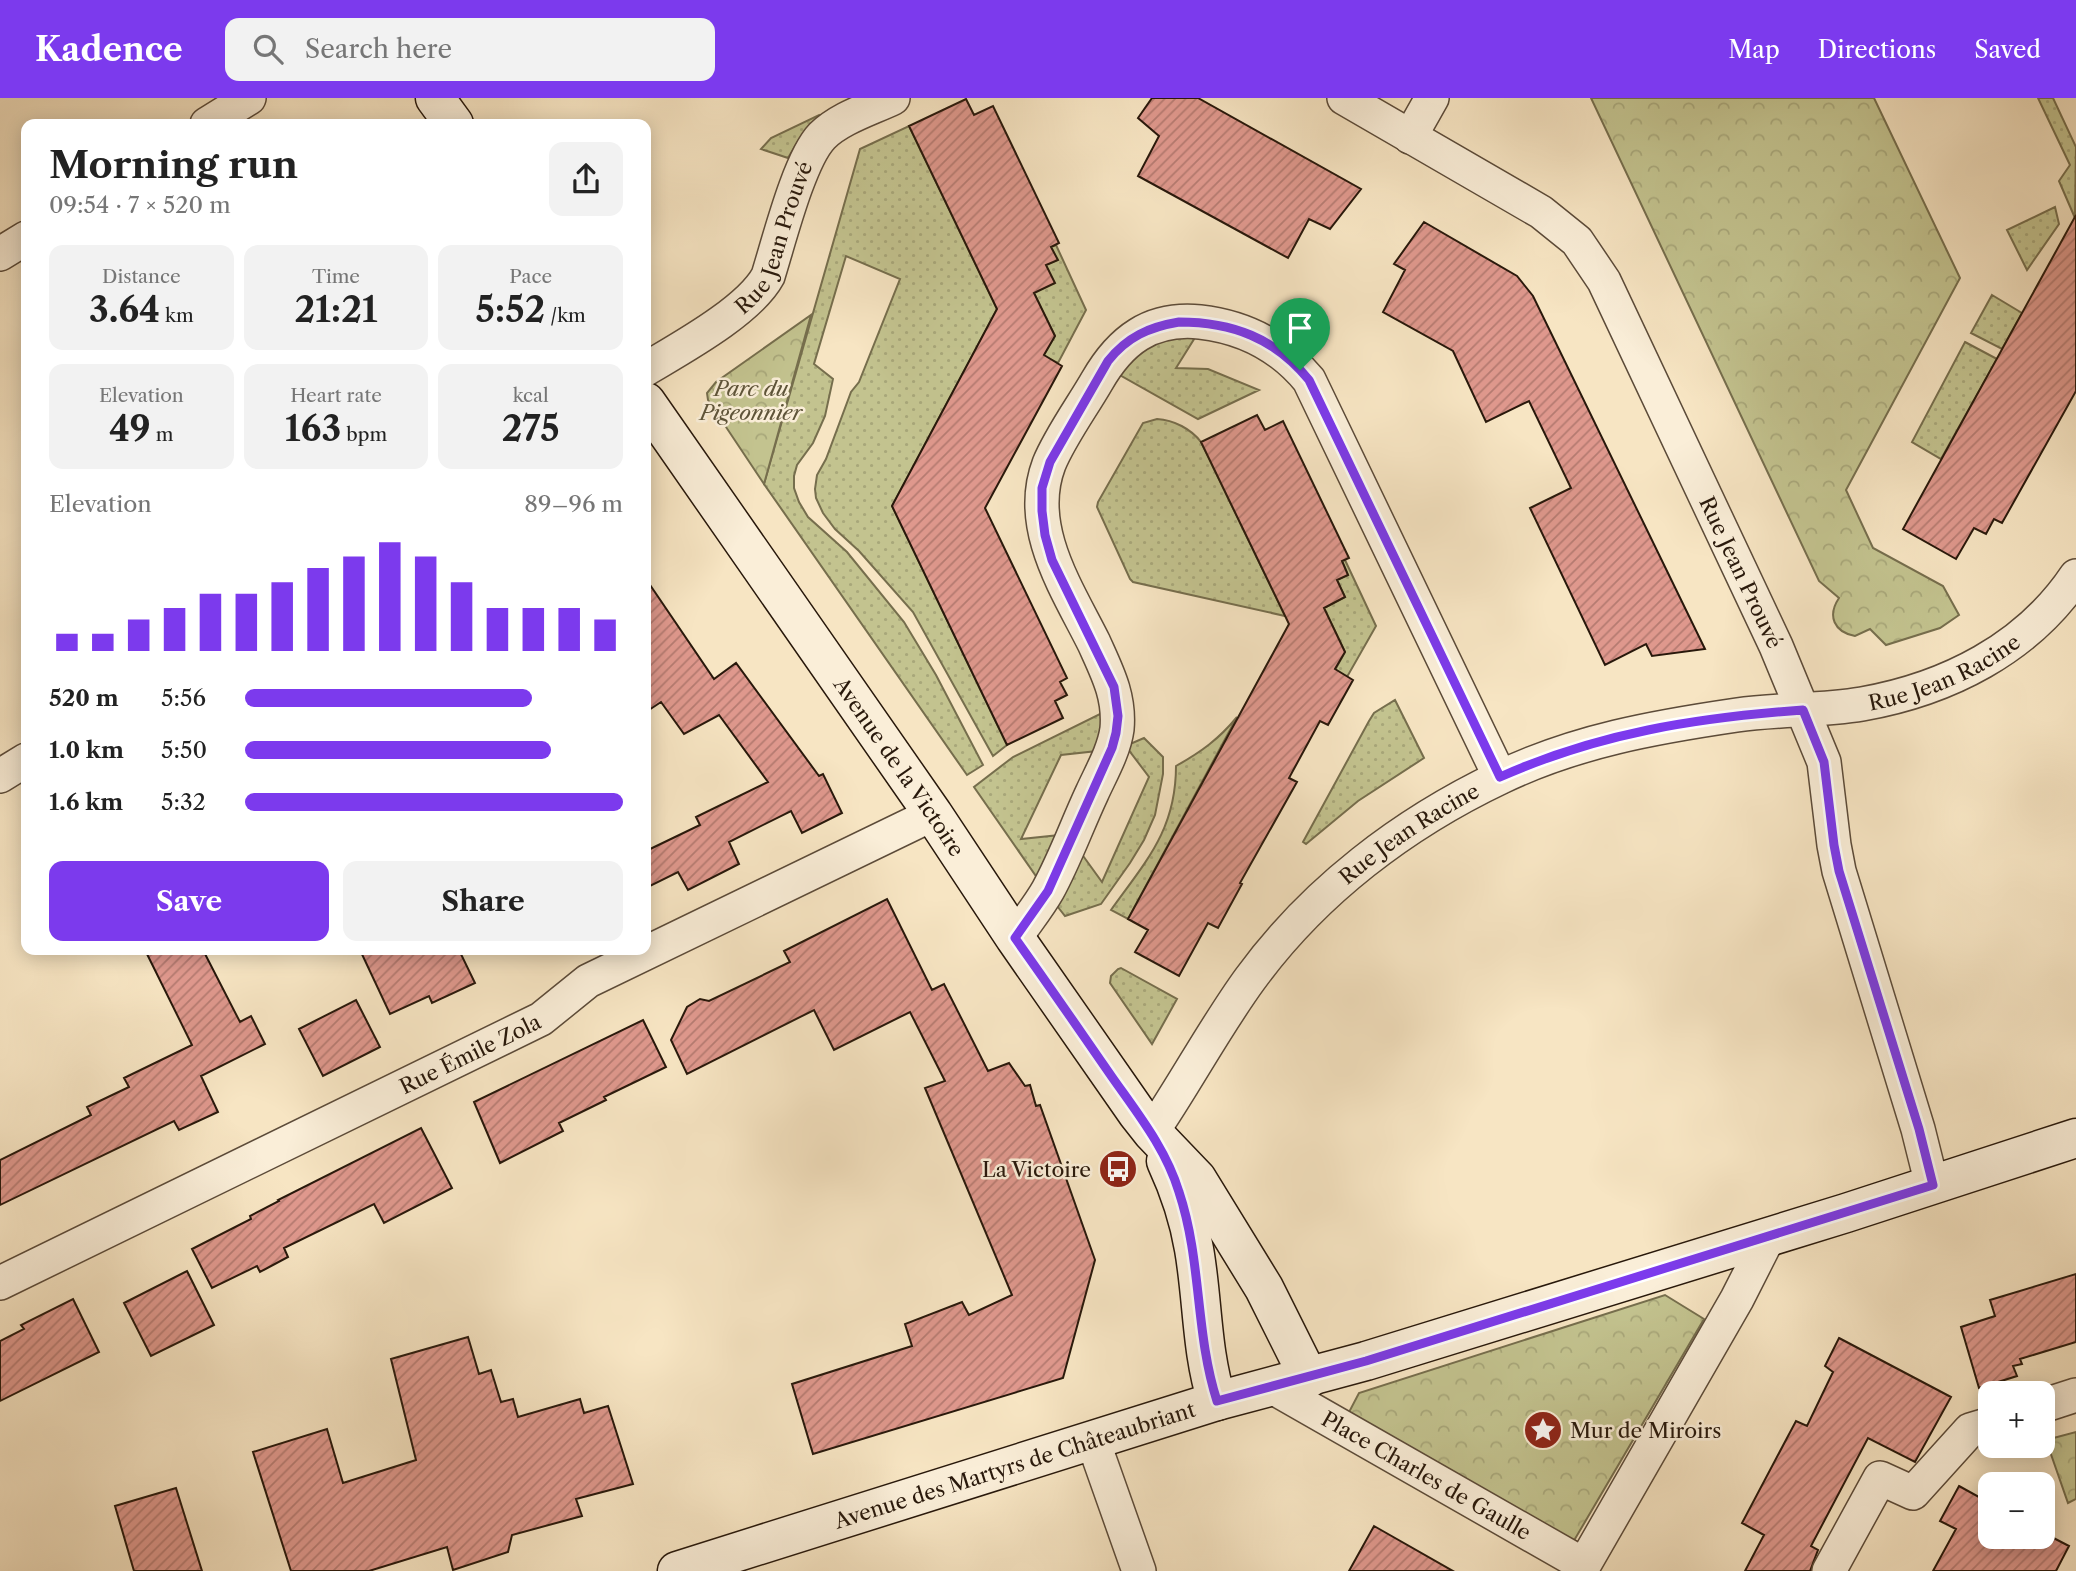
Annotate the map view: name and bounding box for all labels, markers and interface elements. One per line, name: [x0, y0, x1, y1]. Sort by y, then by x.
search box: [225, 18, 715, 81]
text: Kadence: [35, 29, 183, 70]
icon: search: [249, 30, 287, 68]
text: Search here: [305, 33, 452, 65]
text: Map: [1728, 35, 1780, 64]
text: Directions: [1818, 35, 1936, 64]
text: Saved: [1974, 35, 2041, 64]
text: Morning run: [49, 141, 298, 188]
button: share: [549, 142, 623, 216]
street label: Rue Jean Prouvé: [730, 157, 817, 319]
text: 09:54 · 7 × 520 m: [49, 191, 231, 219]
text: Distance: [102, 265, 181, 288]
text: Time: [312, 265, 360, 288]
text: Pace: [509, 265, 552, 288]
text: 3.64: [89, 288, 160, 331]
text: 21:21: [294, 288, 378, 331]
text: 5:52: [476, 288, 545, 331]
pin: [1270, 298, 1330, 370]
text: km: [160, 304, 194, 327]
text: /km: [545, 304, 586, 327]
icon: arrive: [1281, 309, 1319, 347]
park label: Parc du Pigeonnier: [698, 376, 803, 425]
text: Elevation: [99, 384, 184, 407]
text: Heart rate: [290, 384, 382, 407]
text: kcal: [513, 384, 549, 407]
text: 49: [109, 407, 151, 450]
text: 163: [285, 407, 341, 450]
text: 275: [502, 407, 560, 450]
text: m: [151, 423, 174, 446]
text: bpm: [341, 423, 387, 446]
text: Elevation: [49, 490, 152, 518]
text: 89–96 m: [524, 490, 623, 518]
street label: Rue Jean Prouvé: [1695, 492, 1788, 652]
street label: Rue Jean Racine: [1866, 629, 2025, 715]
street label: Avenue de la Victoire: [828, 671, 970, 861]
text: 520 m: [49, 684, 119, 712]
text: 5:56: [161, 684, 206, 712]
text: 1.0 km: [49, 736, 124, 764]
text: 5:50: [161, 736, 207, 764]
street label: Rue Jean Racine: [1334, 778, 1483, 889]
text: 1.6 km: [49, 788, 123, 816]
text: 5:32: [161, 788, 206, 816]
button: Save: [49, 861, 329, 941]
button: Share: [343, 861, 623, 941]
street label: Rue Émile Zola: [395, 1008, 546, 1099]
bus stop icon: La Victoire: [1097, 1148, 1139, 1190]
place label: La Victoire: [982, 1157, 1091, 1182]
map controls: [1978, 1381, 2055, 1549]
button: +: [1978, 1381, 2055, 1458]
street label: Avenue des Martyrs de Châteaubriant: [830, 1396, 1199, 1533]
street label: Place Charles de Gaulle: [1317, 1406, 1536, 1545]
place icon: Mur de Miroirs: [1522, 1409, 1564, 1451]
place label: Mur de Miroirs: [1570, 1418, 1721, 1443]
button: −: [1978, 1472, 2055, 1549]

